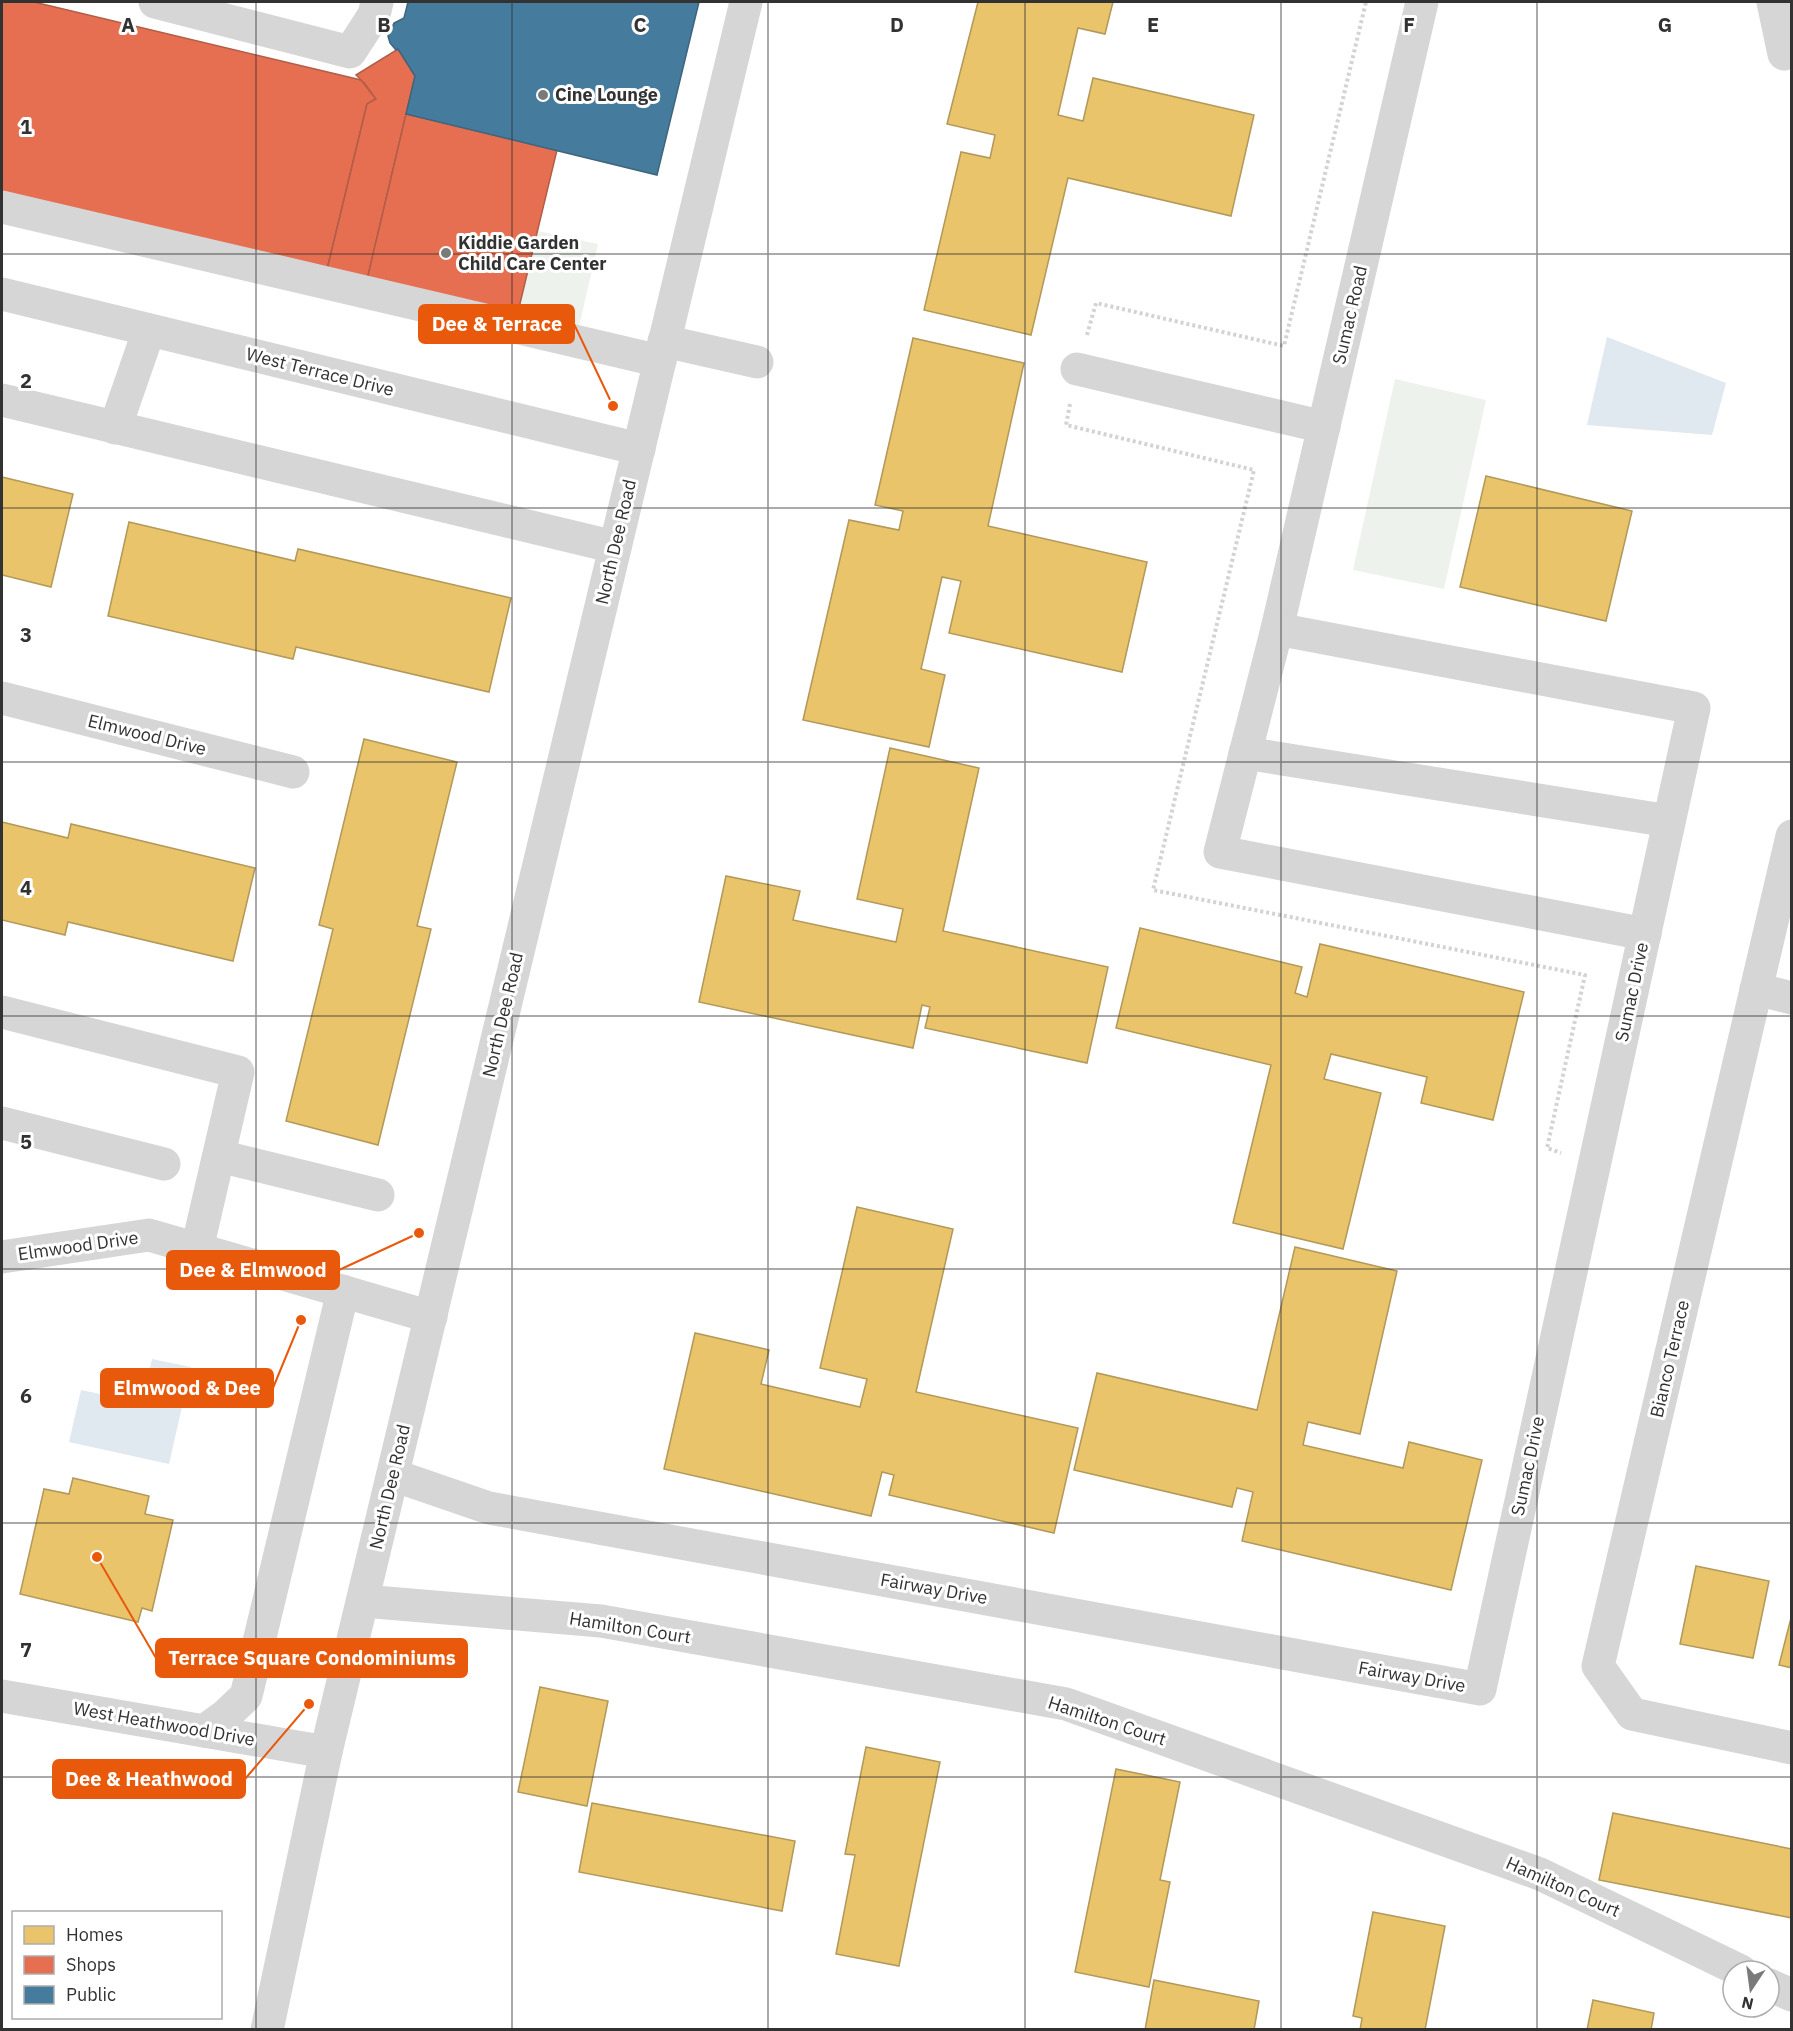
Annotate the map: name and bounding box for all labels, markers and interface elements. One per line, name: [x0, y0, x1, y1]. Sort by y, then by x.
text: A: [121, 11, 135, 38]
text: B: [377, 11, 391, 38]
text: C: [633, 11, 647, 38]
text: D: [890, 11, 904, 38]
text: E: [1147, 11, 1159, 38]
text: F: [1403, 11, 1415, 38]
text: G: [1658, 11, 1672, 38]
place label: Cine Lounge: [555, 83, 658, 106]
marker: Cine Lounge: [536, 88, 550, 102]
text: 1: [20, 113, 32, 140]
place label: Kiddie Garden Child Care Center: [458, 231, 607, 275]
marker: Kiddie Garden Child Care Center: [439, 246, 453, 260]
street label: Sumac Road: [1327, 263, 1372, 367]
callout: Dee & Terrace: [419, 305, 574, 343]
text: Dee & Terrace: [432, 310, 562, 337]
street label: West Terrace Drive: [244, 342, 396, 401]
text: 2: [20, 367, 32, 394]
street label: North Dee Road: [590, 477, 641, 607]
text: 3: [20, 621, 32, 648]
street label: Elmwood Drive: [85, 709, 209, 760]
text: 4: [20, 874, 32, 901]
street label: Sumac Drive: [1610, 940, 1653, 1044]
street label: North Dee Road: [477, 950, 528, 1080]
text: 5: [20, 1128, 32, 1155]
street label: Elmwood Drive: [16, 1226, 140, 1265]
callout: Dee & Elmwood: [167, 1251, 339, 1289]
text: Dee & Elmwood: [179, 1256, 327, 1283]
street label: Bianco Terrace: [1645, 1298, 1694, 1420]
callout: Elmwood & Dee: [101, 1369, 273, 1407]
text: Elmwood & Dee: [113, 1374, 261, 1401]
text: 6: [20, 1382, 32, 1409]
street label: Sumac Drive: [1506, 1414, 1549, 1518]
street label: North Dee Road: [364, 1422, 415, 1552]
street label: Fairway Drive: [879, 1568, 990, 1609]
street label: Hamilton Court: [568, 1607, 692, 1648]
text: 7: [20, 1636, 32, 1663]
callout: Terrace Square Condominiums: [156, 1639, 467, 1677]
text: Terrace Square Condominiums: [168, 1644, 456, 1671]
street label: Fairway Drive: [1357, 1656, 1468, 1697]
street label: Hamilton Court: [1045, 1691, 1169, 1750]
street label: West Heathwood Drive: [72, 1696, 257, 1751]
callout: Dee & Heathwood: [53, 1760, 245, 1798]
text: Dee & Heathwood: [65, 1765, 233, 1792]
street label: Hamilton Court: [1503, 1851, 1624, 1922]
legend: [12, 1911, 222, 2019]
text: Homes: [66, 1923, 123, 1946]
text: Shops: [66, 1953, 116, 1976]
north arrow: [1721, 1959, 1781, 2019]
text: Public: [66, 1983, 116, 2006]
text: N: [1740, 1993, 1756, 2015]

